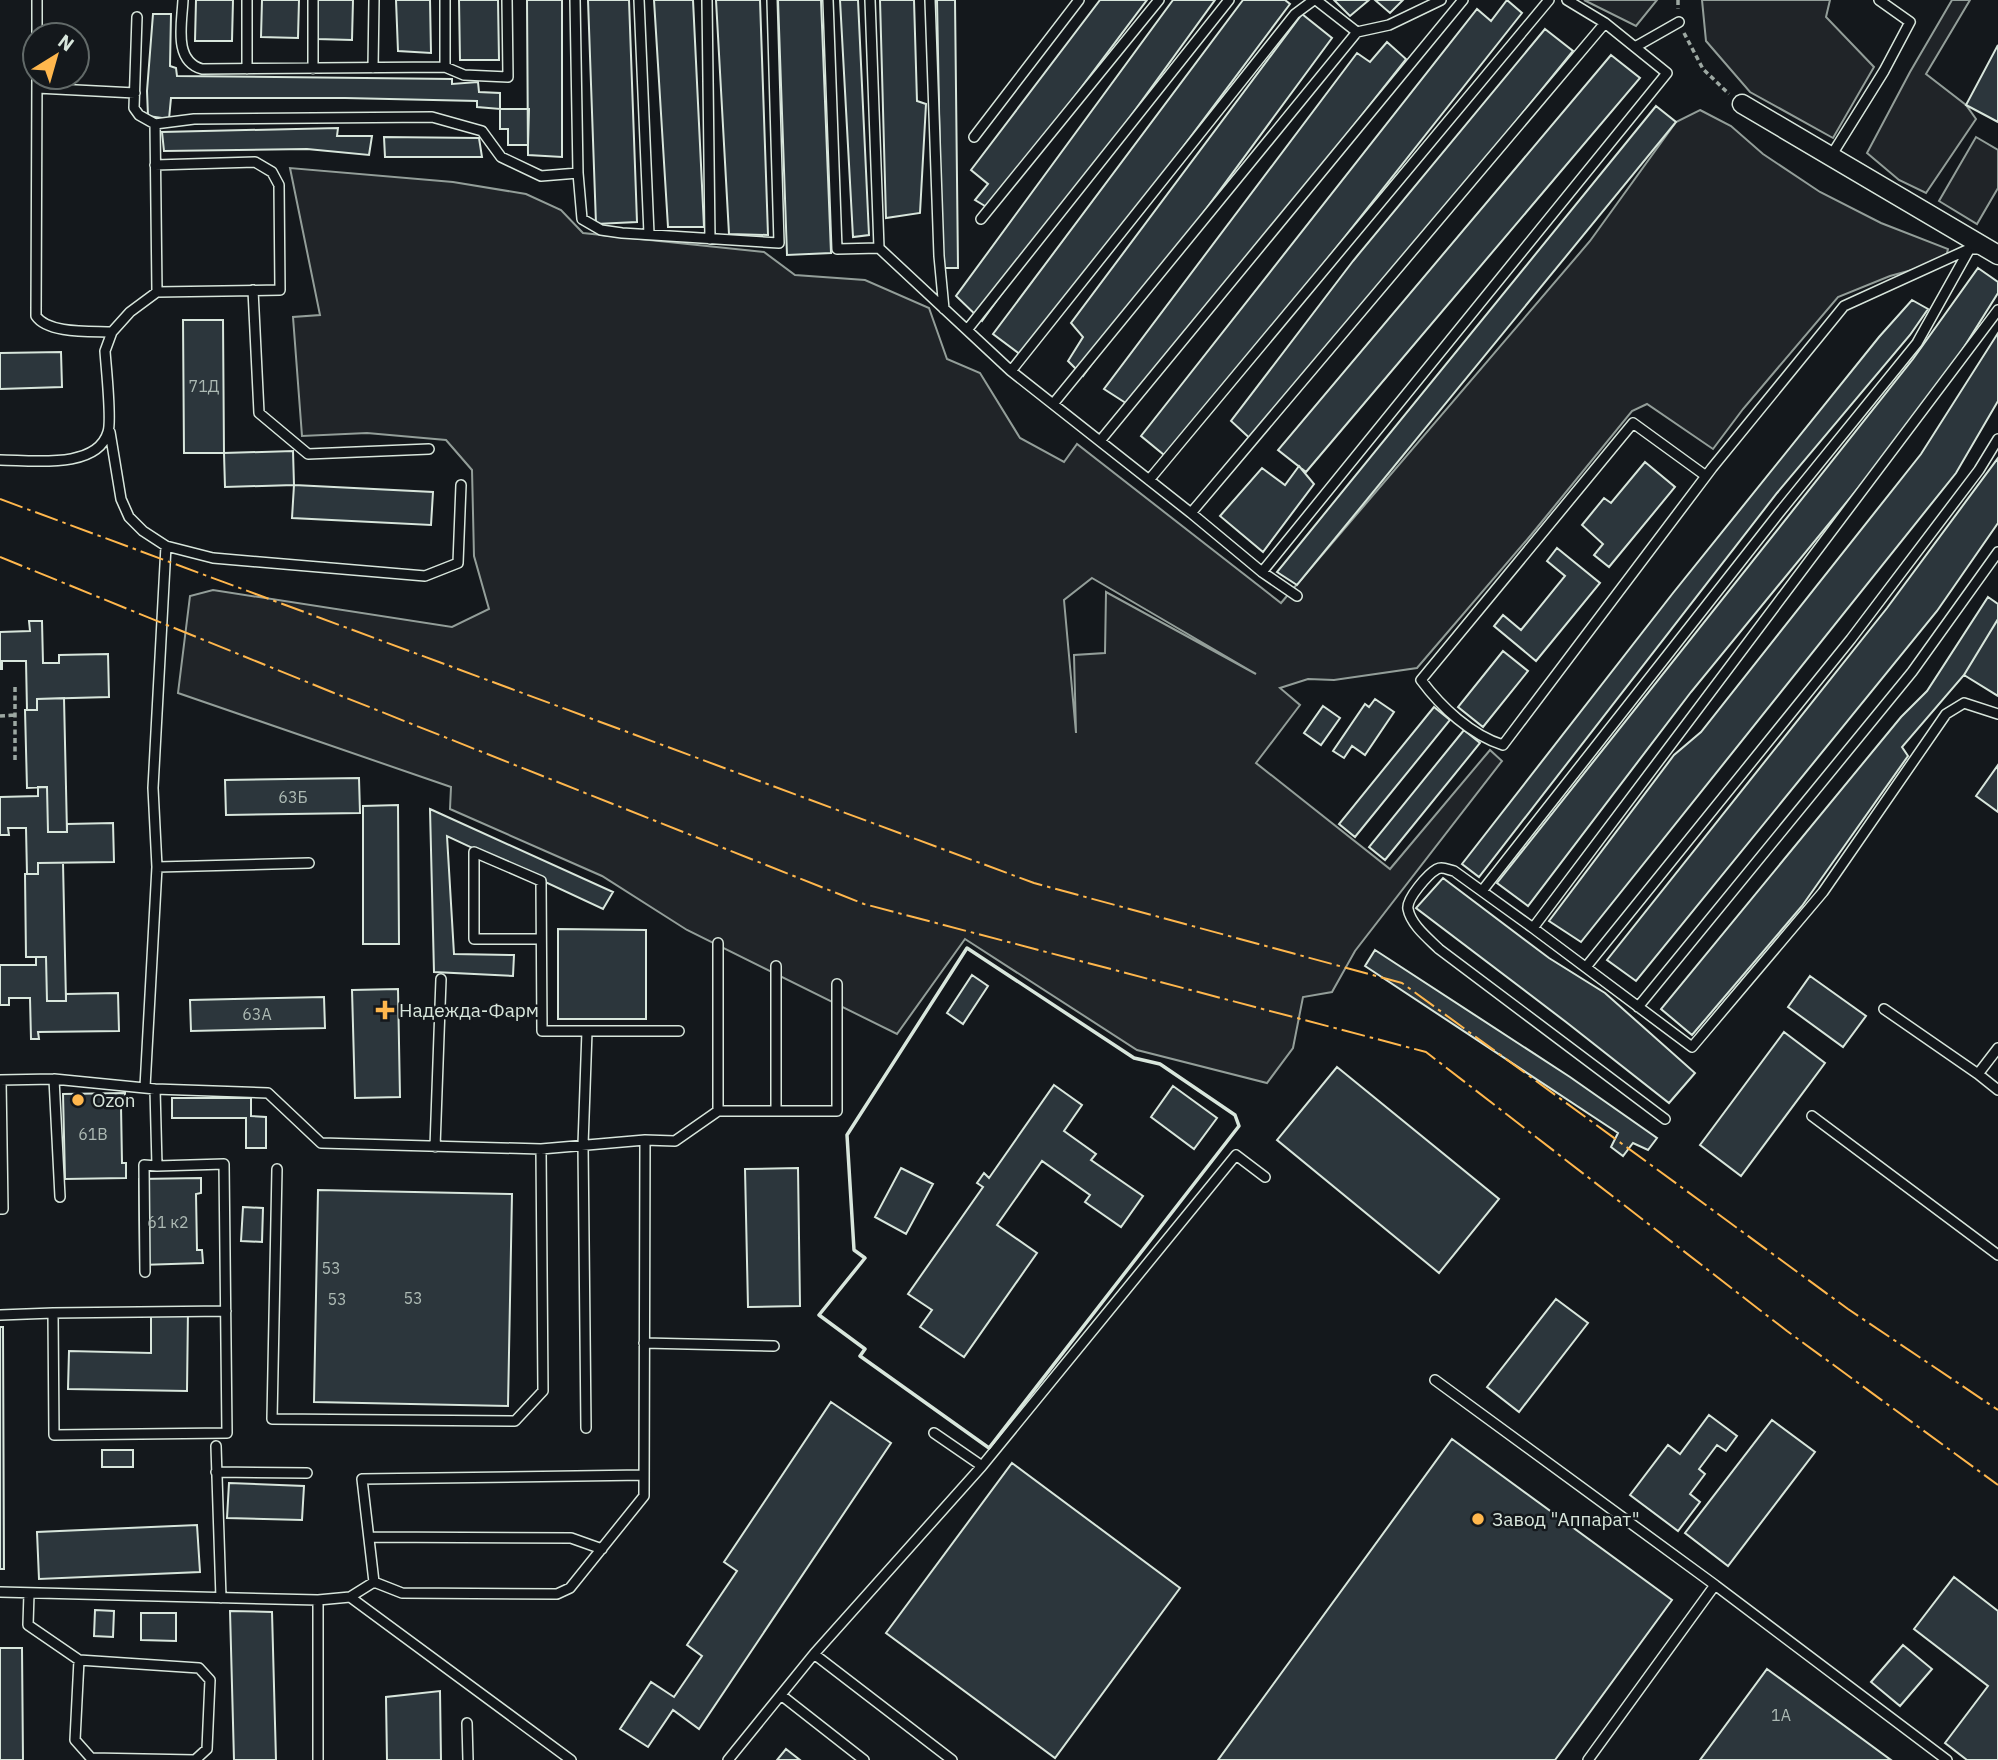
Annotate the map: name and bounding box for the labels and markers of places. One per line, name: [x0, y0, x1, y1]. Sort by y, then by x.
place label: Надежда-Фарм: [399, 998, 539, 1022]
marker: Надежда-Фарм: [377, 1002, 393, 1018]
place label: Ozon: [92, 1088, 136, 1112]
marker: Ozon: [70, 1092, 86, 1108]
place label: Завод "Аппарат": [1492, 1507, 1640, 1531]
marker: Завод "Аппарат": [1470, 1511, 1486, 1527]

